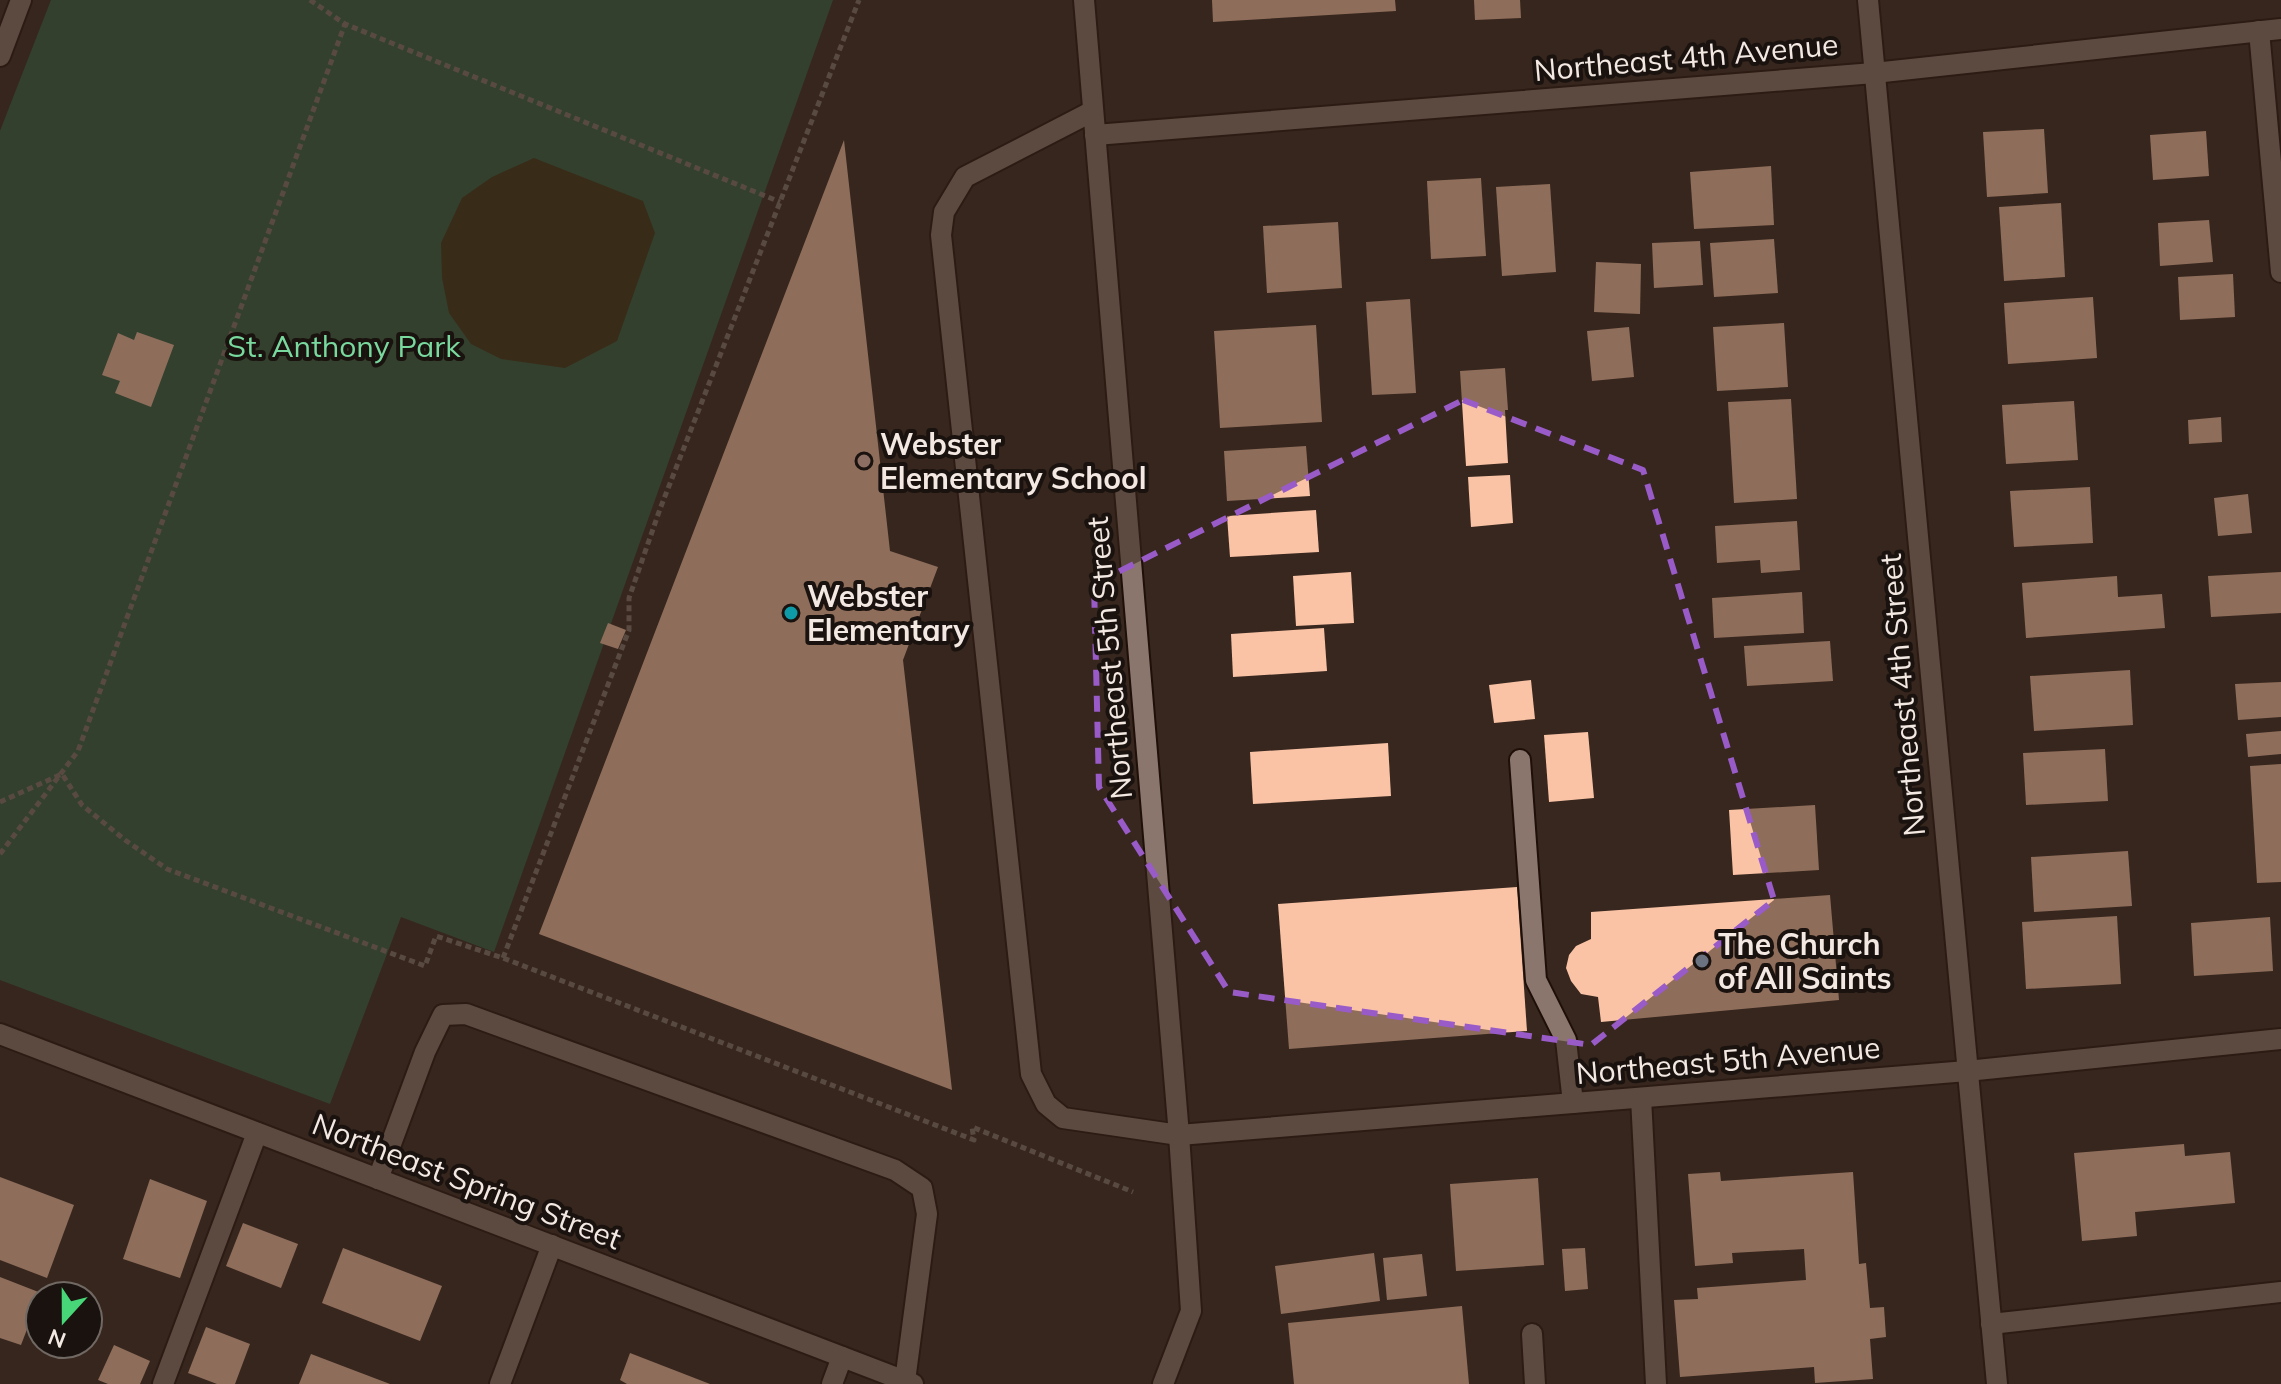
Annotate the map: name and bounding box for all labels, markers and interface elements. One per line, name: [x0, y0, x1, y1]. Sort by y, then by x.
street label: Northeast 4th Avenue: [1532, 25, 1840, 89]
park label: St. Anthony Park: [227, 327, 461, 365]
place label: Webster Elementary School: [880, 425, 1147, 497]
marker: Webster Elementary School: [855, 452, 873, 470]
street label: Northeast 5th Street: [1078, 515, 1140, 801]
street label: Northeast 4th Street: [1871, 552, 1933, 838]
place label: Webster Elementary: [807, 577, 970, 649]
marker: Webster Elementary: [782, 604, 800, 622]
place label: The Church of All Saints: [1718, 925, 1892, 997]
marker: The Church of All Saints: [1693, 952, 1711, 970]
street label: Northeast 5th Avenue: [1574, 1028, 1882, 1092]
street label: Northeast Spring Street: [307, 1105, 627, 1257]
north arrow: [24, 1280, 104, 1360]
text: N: [44, 1323, 70, 1355]

